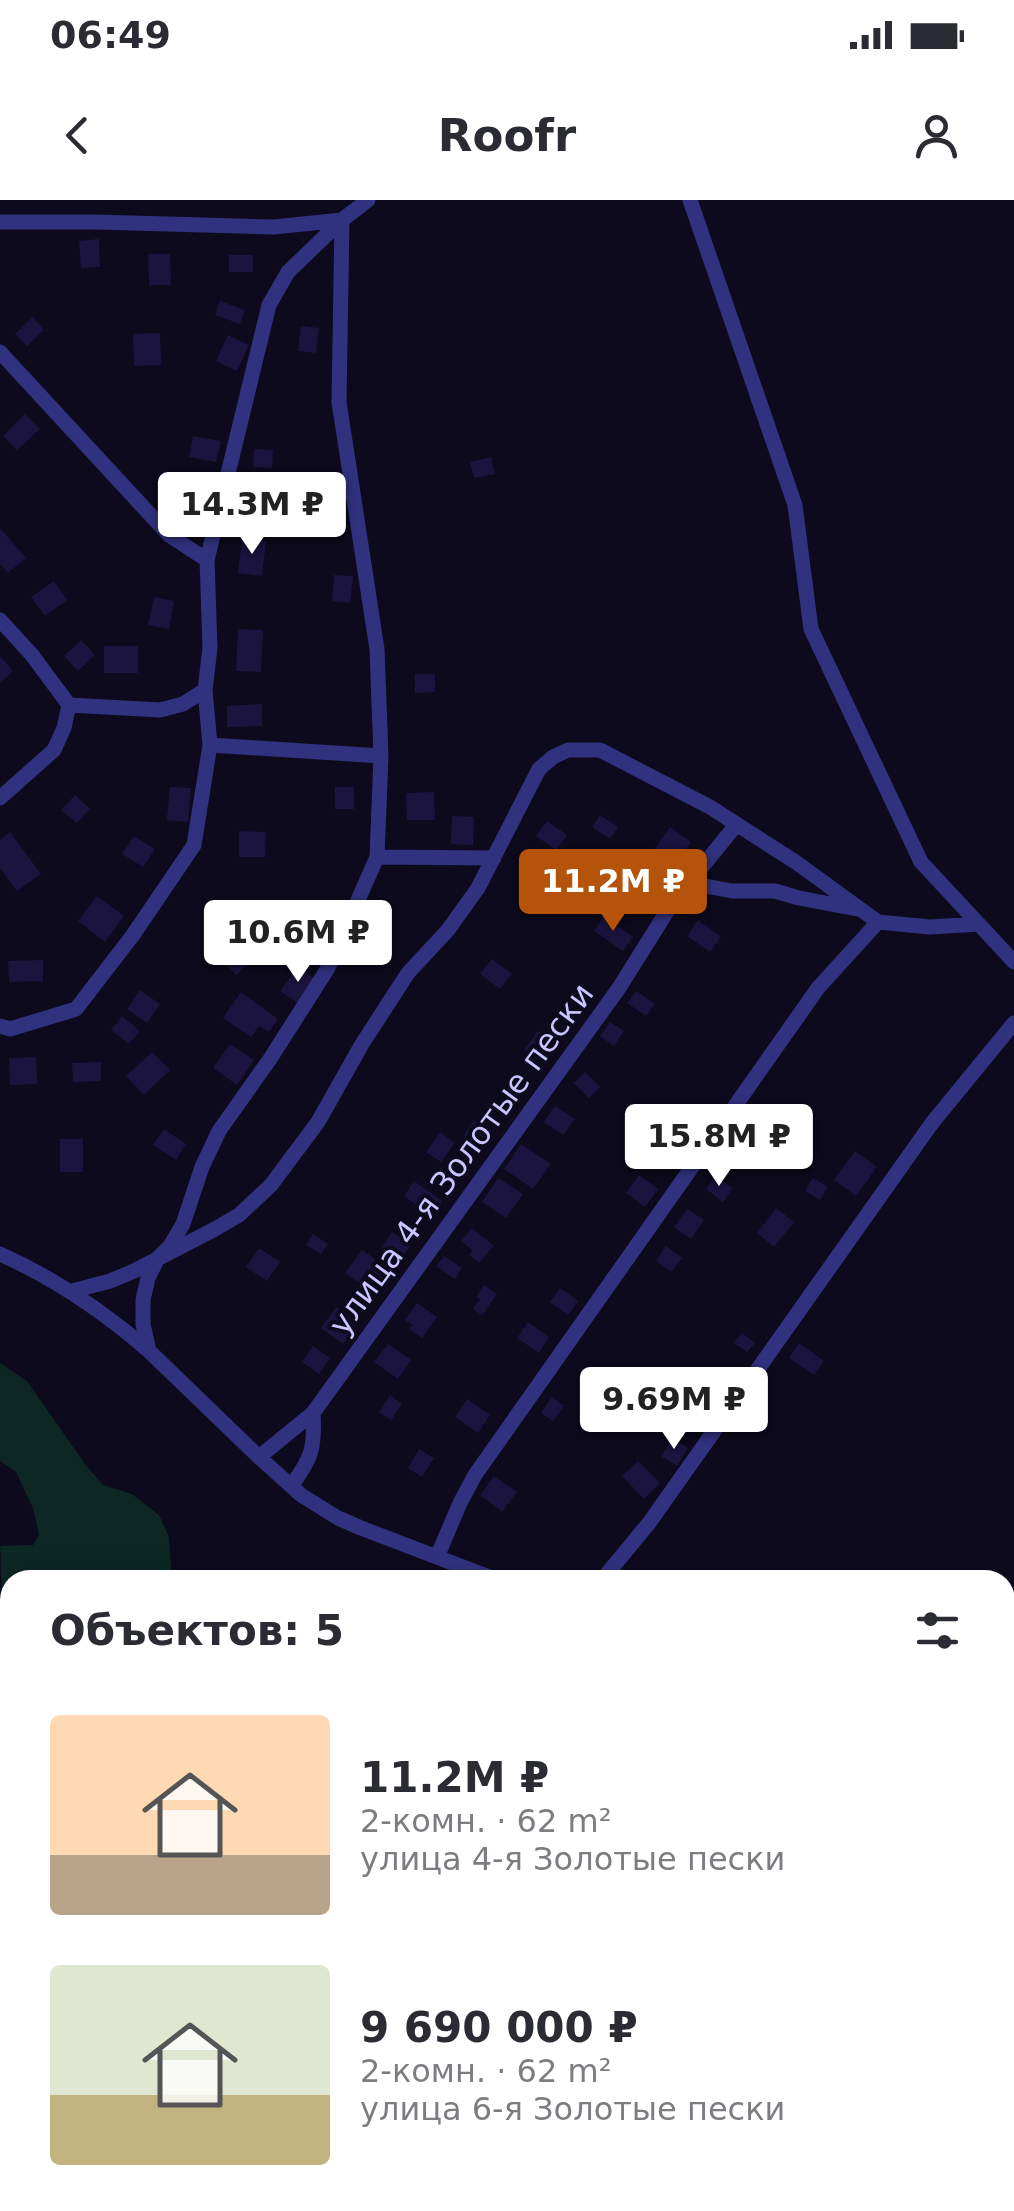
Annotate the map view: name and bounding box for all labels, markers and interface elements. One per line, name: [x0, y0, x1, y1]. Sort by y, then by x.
text: 06:49: [50, 13, 171, 57]
icon: back: [50, 108, 105, 163]
icon: person: [909, 108, 964, 163]
text: Roofr: [438, 109, 576, 162]
pin: 14.3M ₽: [160, 472, 344, 557]
text: 14.3M ₽: [180, 485, 324, 523]
pin: 11.2M ₽: [521, 849, 705, 934]
text: 11.2M ₽: [541, 862, 685, 900]
pin: 10.6M ₽: [206, 900, 390, 985]
text: 10.6M ₽: [226, 913, 370, 951]
street label: улица 4-я Золотые пески: [321, 976, 601, 1342]
pin: 15.8M ₽: [627, 1104, 811, 1189]
text: 15.8M ₽: [647, 1117, 791, 1155]
pin: 9.69M ₽: [582, 1367, 766, 1452]
text: 9.69M ₽: [602, 1380, 746, 1418]
icon: filters: [910, 1603, 965, 1658]
text: Объектов: 5: [50, 1606, 344, 1655]
text: 11.2M ₽: [360, 1753, 549, 1802]
icon: home: [130, 1755, 250, 1875]
text: 2-комн. · 62 m²: [360, 1802, 611, 1840]
text: улица 4-я Золотые пески: [360, 1840, 785, 1878]
text: 9 690 000 ₽: [360, 2003, 638, 2052]
icon: home: [130, 2005, 250, 2125]
text: 2-комн. · 62 m²: [360, 2052, 611, 2090]
text: улица 6-я Золотые пески: [360, 2090, 785, 2128]

